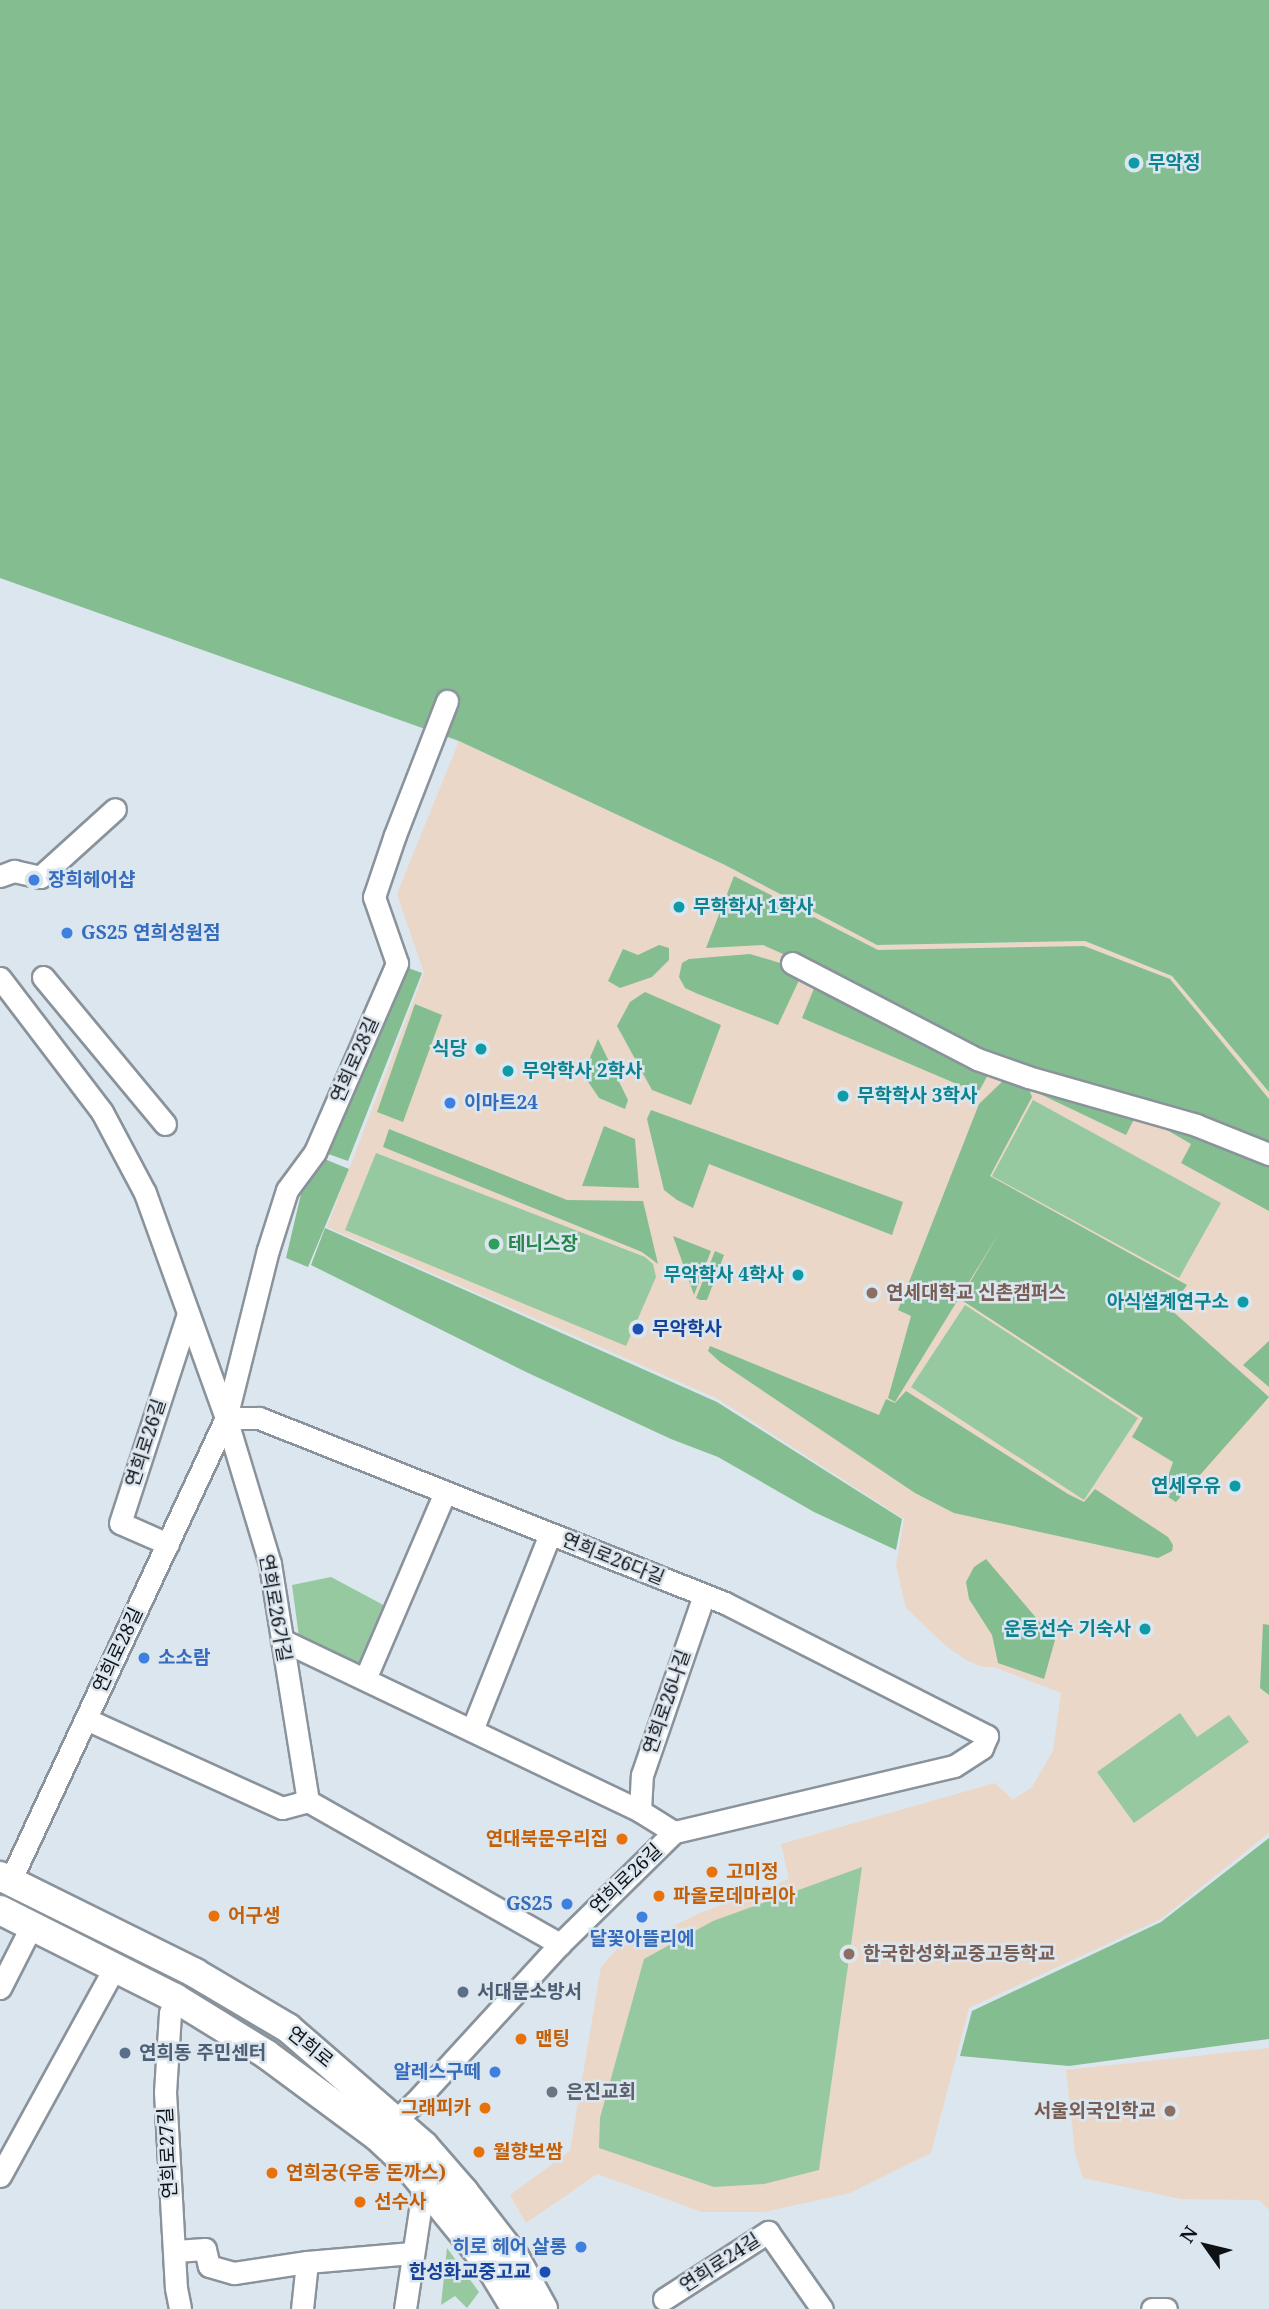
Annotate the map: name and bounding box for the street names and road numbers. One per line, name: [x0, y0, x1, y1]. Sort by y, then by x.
street label: 연희로28길: [326, 1014, 384, 1106]
street label: 연희로26길: [121, 1396, 171, 1490]
street label: 연희로26다길: [558, 1528, 668, 1590]
street label: 연희로26가길: [254, 1553, 296, 1663]
street label: 연희로28길: [88, 1604, 148, 1696]
street label: 연희로26나길: [639, 1647, 695, 1757]
street label: 연희로26길: [585, 1839, 667, 1919]
street label: 연희로: [282, 2022, 338, 2072]
street label: 연희로27길: [154, 2107, 182, 2199]
street label: 연희로24길: [676, 2229, 764, 2297]

